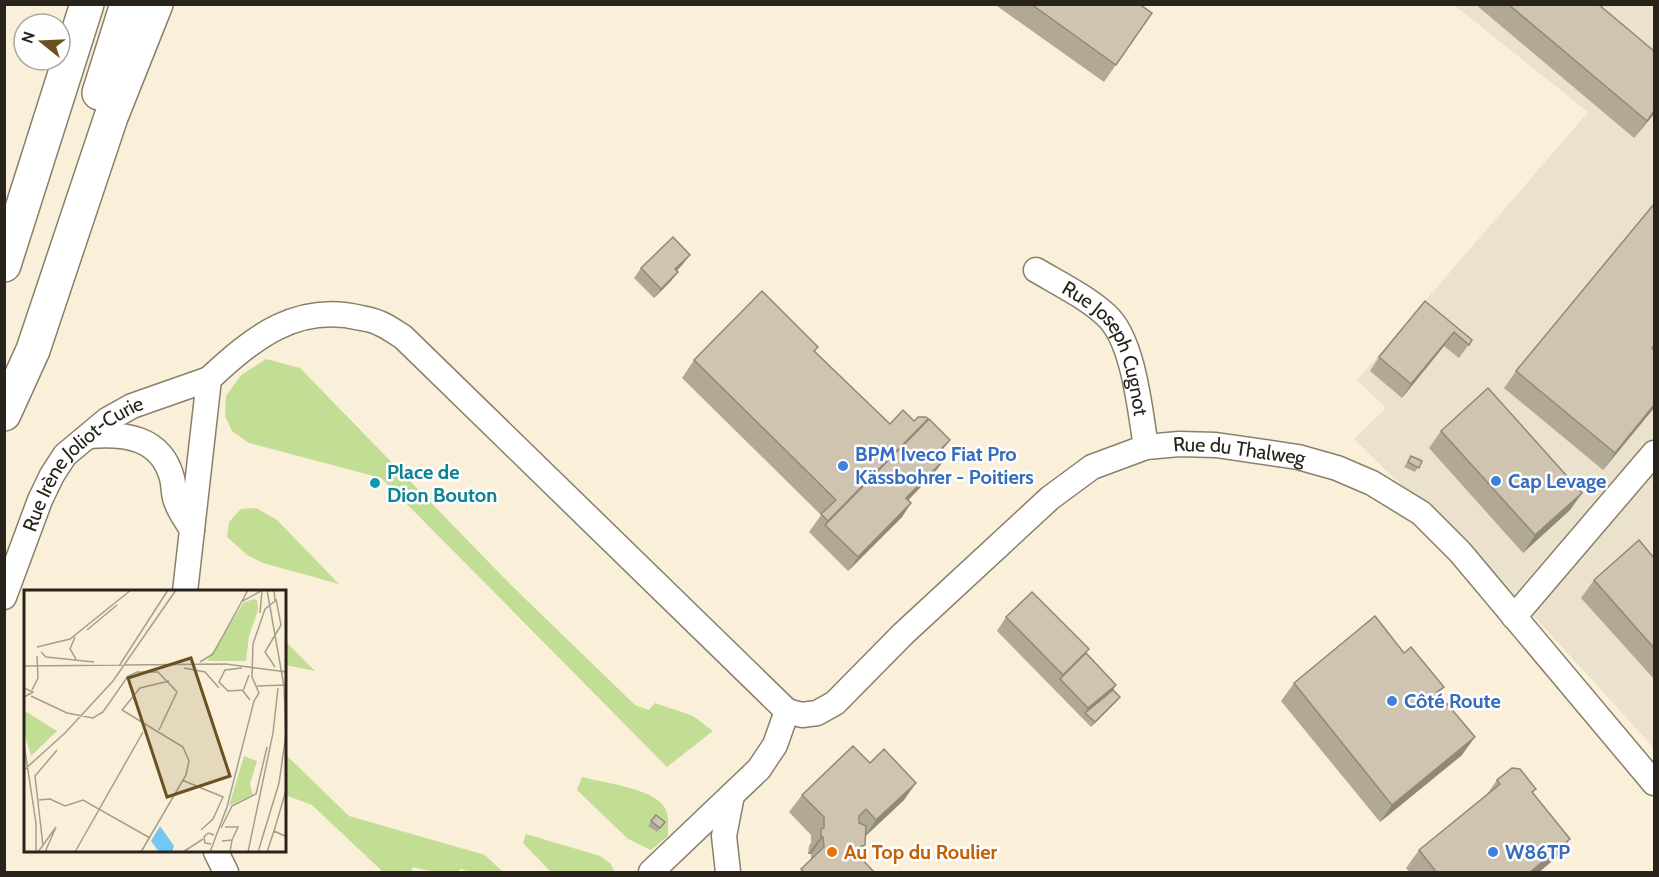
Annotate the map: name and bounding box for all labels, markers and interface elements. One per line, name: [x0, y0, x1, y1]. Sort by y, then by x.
north arrow: [12, 12, 72, 72]
text: N: [17, 29, 39, 46]
street label: Rue Joseph Cugnot: [1058, 276, 1153, 418]
street label: Rue Irène Joliot-Curie: [17, 391, 146, 535]
street label: Rue du Thalweg: [1172, 432, 1309, 471]
place label: BPM Iveco Fiat Pro Kässbohrer - Poitiers: [855, 442, 1034, 489]
marker: BPM Iveco Fiat Pro Kässbohrer - Poitiers: [836, 459, 850, 473]
place label: Place de Dion Bouton: [387, 460, 497, 507]
place label: Cap Levage: [1508, 469, 1606, 493]
marker: Cap Levage: [1489, 474, 1503, 488]
marker: Place de Dion Bouton: [368, 476, 382, 490]
inset map: [24, 590, 286, 853]
place label: Côté Route: [1404, 689, 1501, 713]
marker: Côté Route: [1385, 694, 1399, 708]
place label: Au Top du Roulier: [844, 840, 998, 864]
place label: W86TP: [1505, 840, 1570, 864]
marker: Au Top du Roulier: [825, 845, 839, 859]
marker: W86TP: [1486, 845, 1500, 859]

